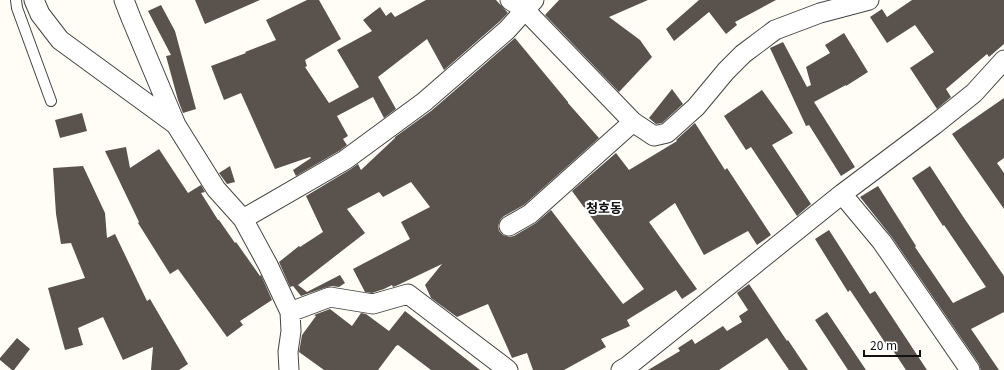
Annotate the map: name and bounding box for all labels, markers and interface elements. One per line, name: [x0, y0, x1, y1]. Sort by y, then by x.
district label: 청호동: [586, 198, 622, 217]
scale bar: [864, 332, 920, 358]
text: 20 m: [870, 336, 897, 353]

